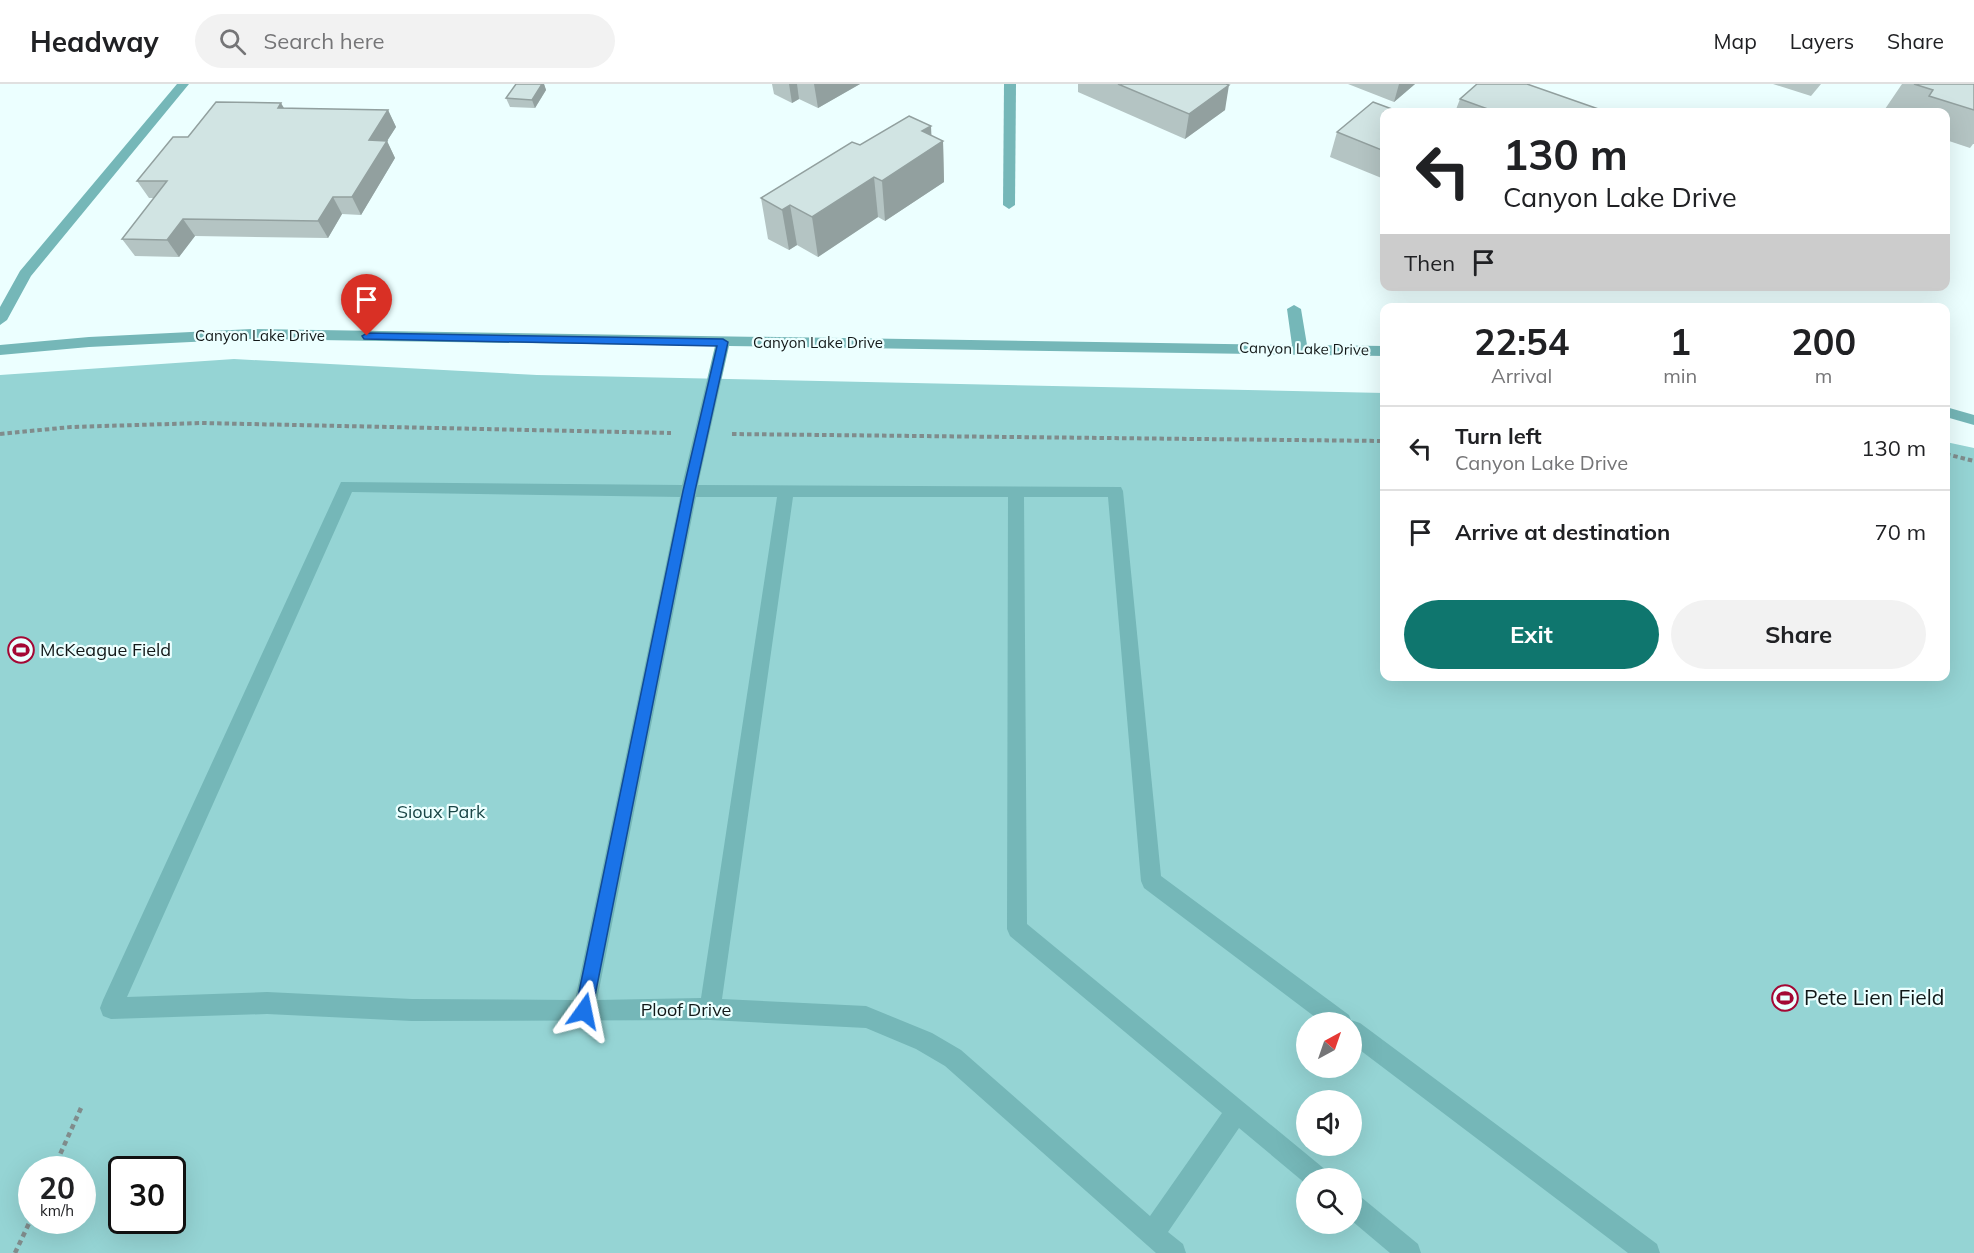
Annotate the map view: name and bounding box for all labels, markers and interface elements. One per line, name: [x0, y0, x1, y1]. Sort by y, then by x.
search box: [195, 14, 615, 68]
text: Headway: [30, 24, 159, 59]
icon: search: [216, 25, 249, 58]
text: Search here: [264, 27, 385, 55]
text: Map: [1714, 28, 1757, 54]
text: Layers: [1790, 28, 1854, 54]
text: Share: [1887, 28, 1944, 54]
text: 130 m: [1503, 128, 1628, 181]
icon: left: [1404, 132, 1482, 210]
text: Canyon Lake Drive: [1503, 180, 1737, 214]
icon: arrive: [1467, 246, 1500, 279]
text: Then: [1404, 249, 1455, 277]
pin: [341, 274, 392, 336]
icon: arrive: [350, 283, 383, 316]
text: 22:54: [1474, 319, 1569, 364]
text: 1: [1669, 319, 1691, 364]
text: 200: [1791, 319, 1856, 364]
street label: Canyon Lake Drive: [195, 326, 325, 345]
street label: Canyon Lake Drive: [753, 333, 883, 352]
street label: Canyon Lake Drive: [1239, 338, 1369, 359]
text: Arrival: [1491, 363, 1552, 388]
text: min: [1663, 363, 1697, 388]
text: m: [1815, 363, 1832, 388]
text: Turn left: [1455, 422, 1542, 450]
icon: left: [1404, 432, 1437, 465]
text: 130 m: [1861, 434, 1926, 462]
text: Canyon Lake Drive: [1455, 450, 1628, 475]
icon: arrive: [1404, 516, 1437, 549]
text: Arrive at destination: [1455, 518, 1670, 546]
text: 70 m: [1875, 518, 1926, 546]
button: Exit: [1404, 600, 1659, 669]
button: Share: [1671, 600, 1926, 669]
sports icon: McKeague Field: [6, 635, 36, 665]
place label: McKeague Field: [40, 638, 171, 661]
park label: Sioux Park: [397, 800, 486, 823]
position arrow: [552, 979, 616, 1043]
sports icon: Pete Lien Field: [1770, 983, 1800, 1013]
place label: Pete Lien Field: [1804, 984, 1944, 1010]
street label: Ploof Drive: [641, 998, 731, 1021]
north arrow: [1296, 1012, 1362, 1078]
map controls: [1296, 1012, 1362, 1234]
button: sound: [1296, 1090, 1362, 1156]
speed limit sign: 30: [108, 1156, 186, 1234]
button: search: [1296, 1168, 1362, 1234]
text: 20: [39, 1169, 75, 1207]
text: km/h: [40, 1201, 74, 1220]

